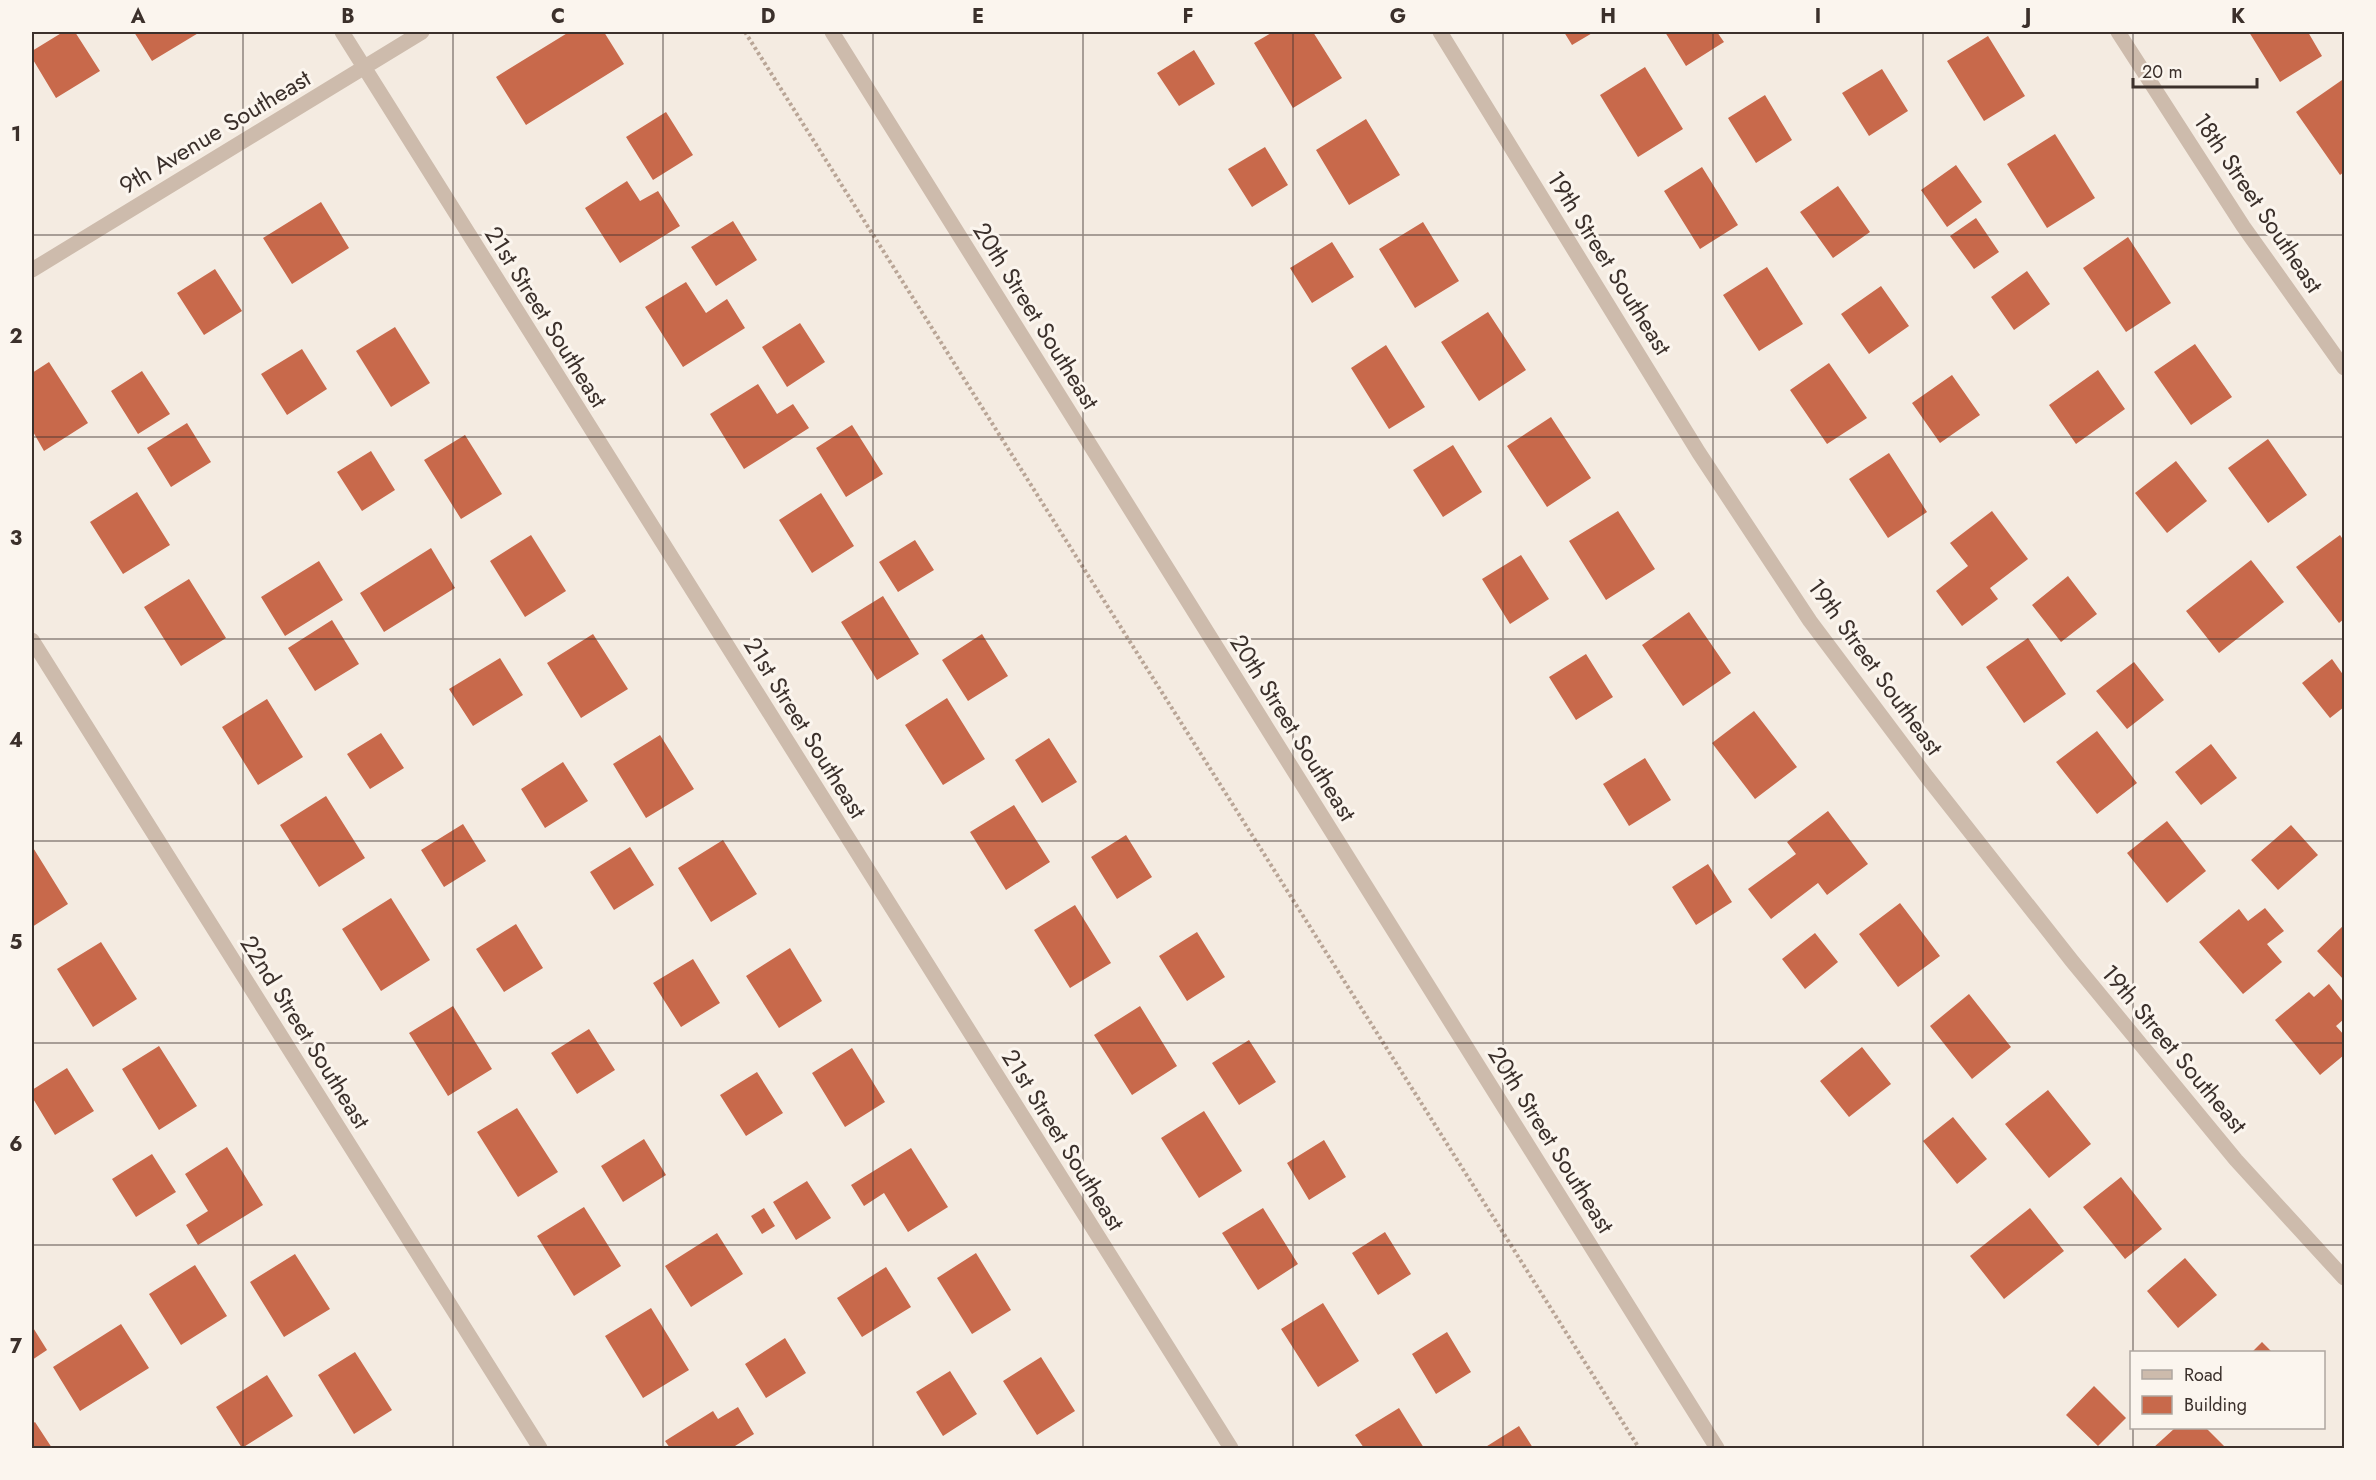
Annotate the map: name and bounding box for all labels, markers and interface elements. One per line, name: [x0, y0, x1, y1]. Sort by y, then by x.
text: A: [130, 2, 146, 31]
text: B: [341, 2, 355, 31]
text: C: [551, 2, 565, 31]
text: D: [761, 2, 775, 31]
text: E: [972, 2, 984, 31]
text: F: [1182, 2, 1194, 31]
text: G: [1390, 2, 1406, 31]
text: H: [1600, 2, 1616, 31]
text: I: [1815, 2, 1821, 31]
text: J: [2021, 2, 2031, 31]
text: K: [2231, 2, 2245, 31]
scale bar: [2133, 51, 2258, 89]
text: 20 m: [2142, 59, 2182, 85]
street label: 9th Avenue Southeast: [112, 60, 317, 203]
street label: 18th Street Southeast: [2185, 106, 2332, 300]
text: 1: [11, 120, 21, 149]
street label: 19th Street Southeast: [1539, 164, 1680, 362]
street label: 20th Street Southeast: [965, 215, 1108, 416]
street label: 21st Street Southeast: [476, 219, 617, 414]
text: 2: [9, 322, 23, 351]
text: 3: [10, 524, 22, 553]
street label: 19th Street Southeast: [1799, 571, 1952, 763]
street label: 20th Street Southeast: [1222, 627, 1365, 828]
street label: 21st Street Southeast: [735, 630, 876, 825]
text: 4: [9, 726, 23, 755]
text: 5: [10, 928, 23, 957]
street label: 22nd Street Southeast: [232, 928, 379, 1135]
street label: 19th Street Southeast: [2093, 957, 2256, 1141]
street label: 20th Street Southeast: [1480, 1039, 1623, 1240]
street label: 21st Street Southeast: [993, 1042, 1134, 1237]
text: 6: [9, 1130, 23, 1159]
text: 7: [10, 1332, 23, 1361]
legend: [2130, 1351, 2325, 1429]
text: Road: [2184, 1362, 2223, 1388]
text: Building: [2184, 1392, 2247, 1418]

